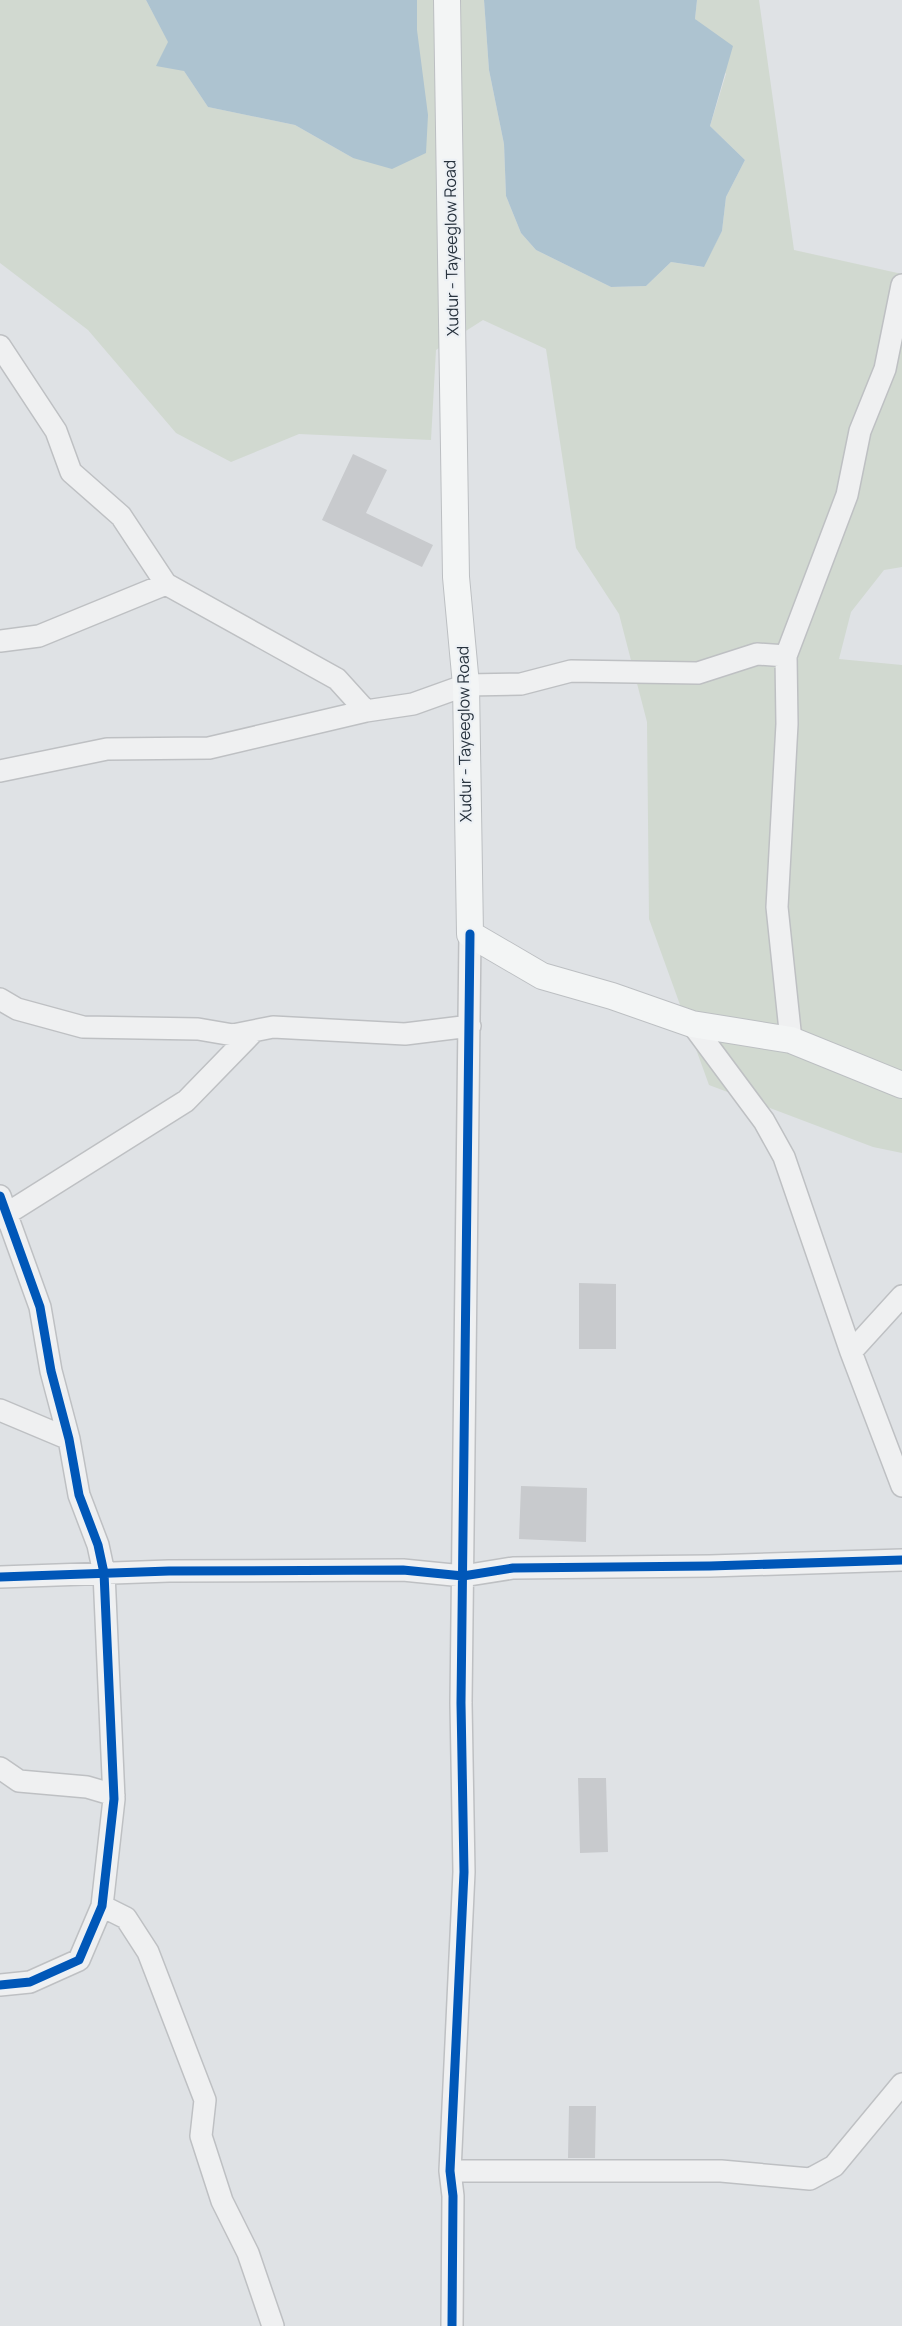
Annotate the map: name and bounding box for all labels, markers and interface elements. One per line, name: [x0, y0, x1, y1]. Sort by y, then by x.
street label: Xudur - Tayeeglow Road: [438, 160, 464, 336]
street label: Xudur - Tayeeglow Road: [451, 646, 477, 822]

